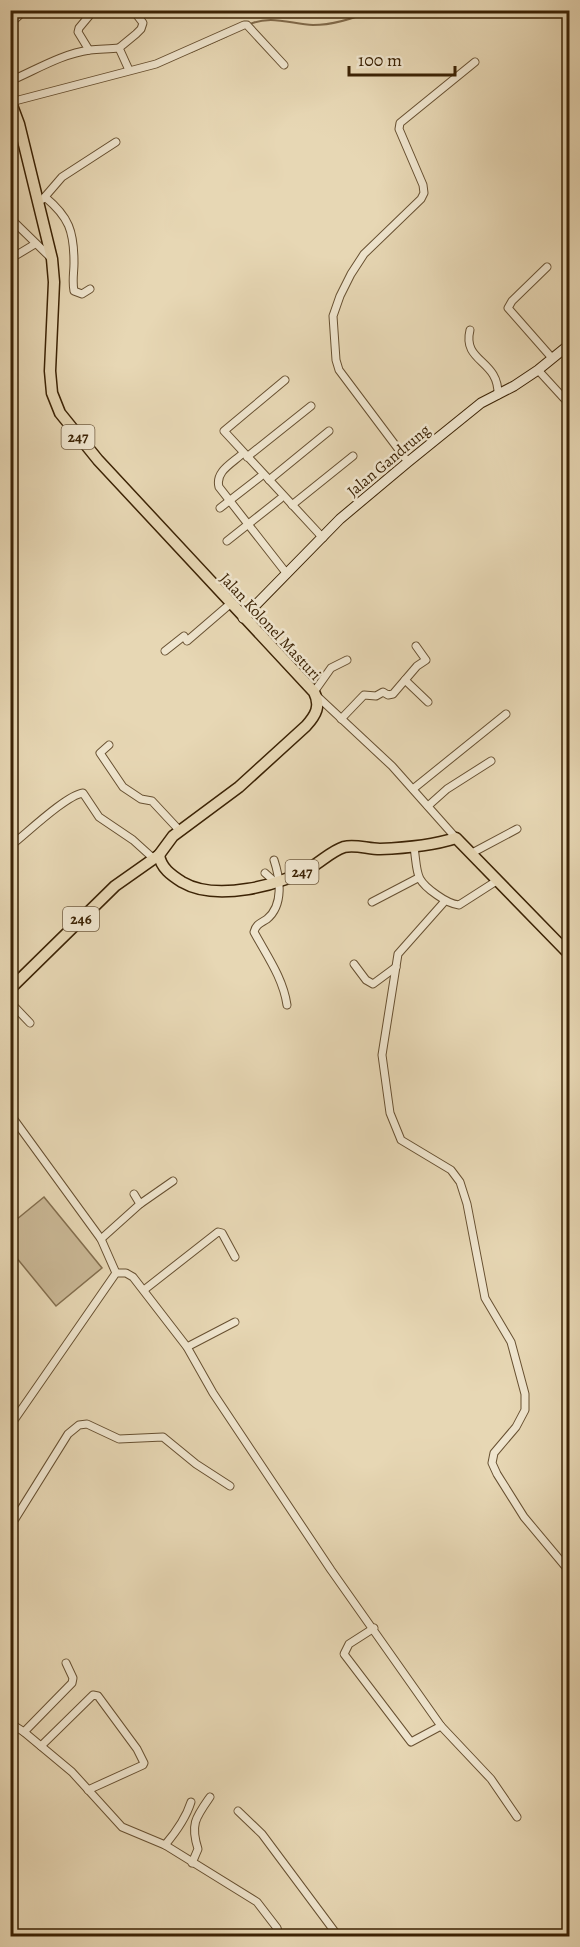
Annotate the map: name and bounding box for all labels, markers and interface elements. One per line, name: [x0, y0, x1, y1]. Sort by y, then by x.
scale bar: [349, 39, 456, 77]
text: 100 m: [358, 48, 402, 72]
street label: Jalan Gandrung: [342, 419, 435, 502]
road number: 247: [62, 425, 94, 449]
street label: Jalan Kolonel Masturi: [215, 568, 326, 685]
road number: 247: [286, 860, 318, 884]
road number: 246: [63, 907, 99, 931]

